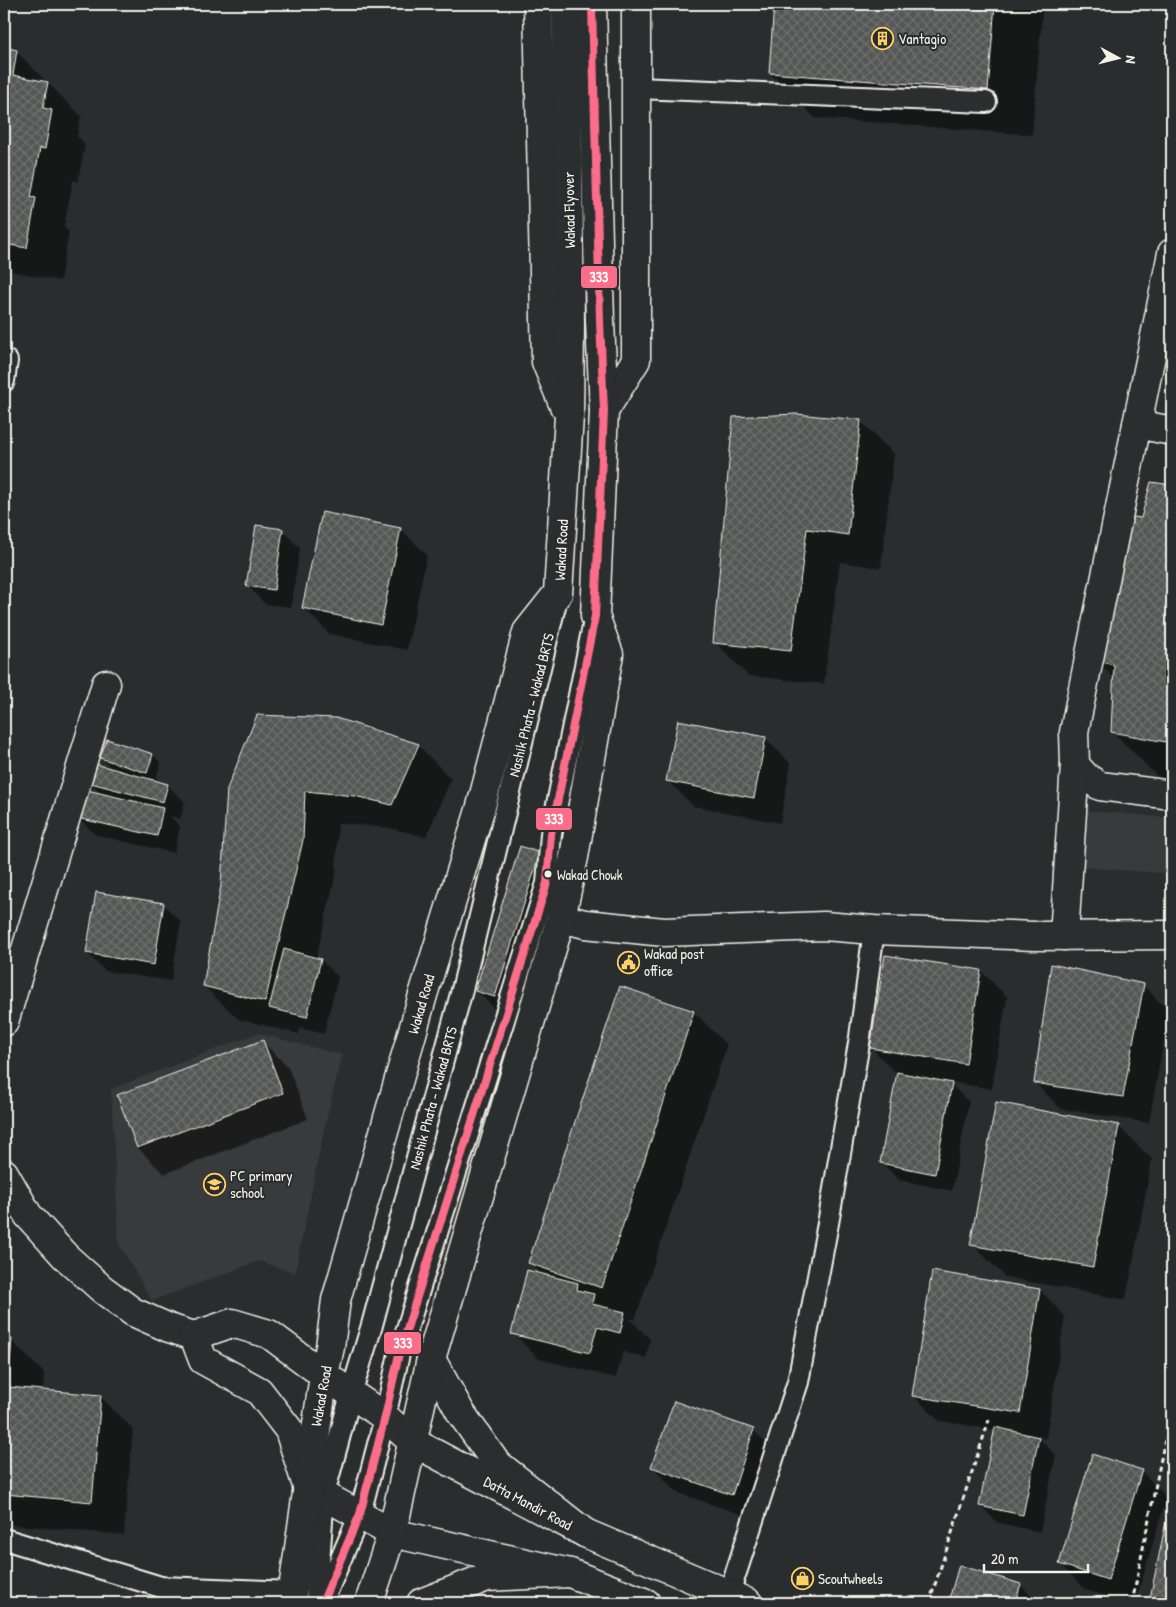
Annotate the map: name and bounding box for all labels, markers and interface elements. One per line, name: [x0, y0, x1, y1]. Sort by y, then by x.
building icon: Vantagio: [870, 26, 894, 50]
place label: Vantagio: [898, 28, 946, 49]
north arrow: [1094, 32, 1144, 82]
text: N: [1121, 55, 1141, 65]
street label: Wakad Flyover: [558, 171, 580, 248]
line badge: 333: [580, 265, 618, 289]
text: 333: [590, 267, 609, 286]
street label: Wakad Road: [549, 519, 573, 581]
street label: Nashik Phata - Wakad BRTS: [503, 631, 559, 779]
line badge: 333: [535, 807, 573, 831]
text: 333: [545, 809, 564, 828]
place label: Wakad Chowk: [557, 865, 623, 884]
marker: Wakad Chowk: [543, 869, 553, 879]
place label: Wakad post office: [644, 943, 705, 981]
public building icon: Wakad post office: [616, 950, 640, 974]
street label: Wakad Road: [402, 972, 440, 1036]
street label: Nashik Phata - Wakad BRTS: [404, 1024, 462, 1172]
place label: PC primary school: [230, 1165, 293, 1203]
school or university icon: PC primary school: [202, 1172, 226, 1196]
line badge: 333: [383, 1331, 422, 1355]
text: 333: [394, 1333, 413, 1352]
street label: Wakad Road: [305, 1364, 337, 1428]
street label: Datta Mandir Road: [480, 1471, 576, 1535]
scale bar: [984, 1542, 1087, 1574]
text: 20 m: [991, 1548, 1018, 1569]
shop icon: Scoutwheels: [790, 1566, 814, 1590]
place label: Scoutwheels: [818, 1568, 883, 1589]

